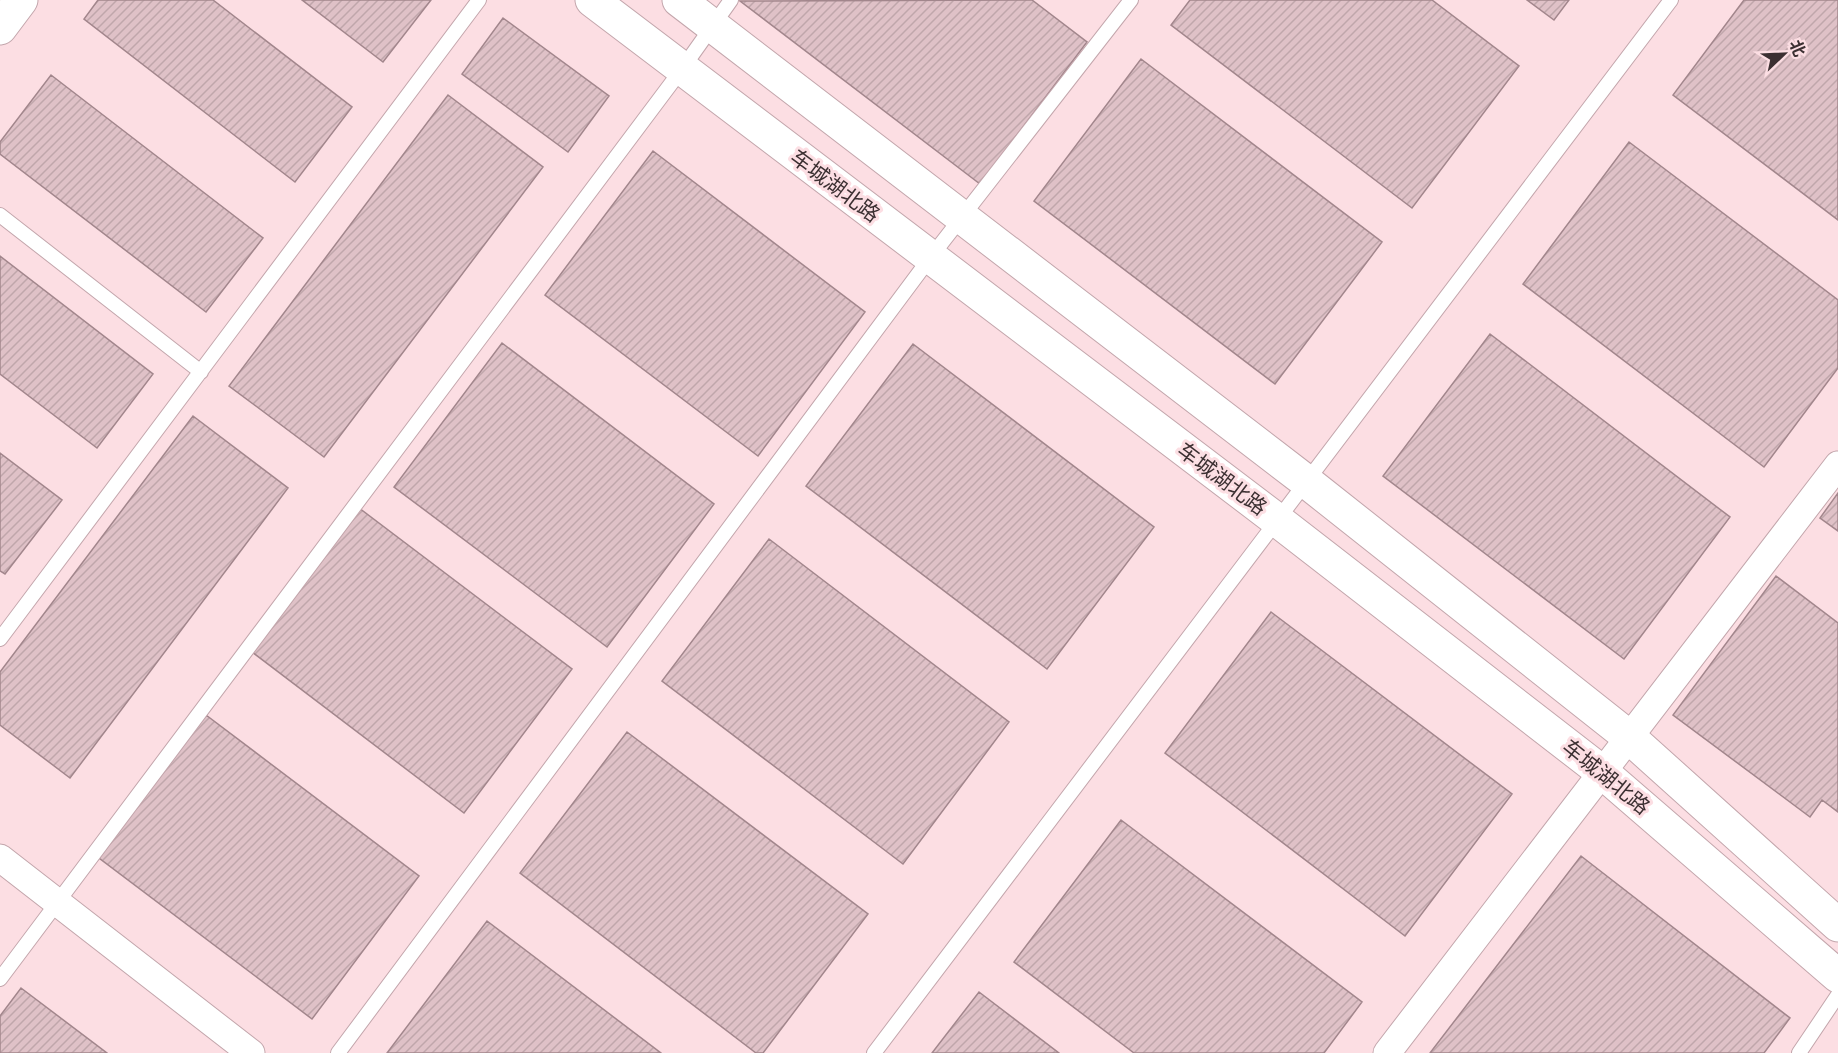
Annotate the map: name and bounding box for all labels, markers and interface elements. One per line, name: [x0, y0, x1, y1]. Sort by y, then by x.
north arrow: [1754, 24, 1814, 84]
text: 北: [1785, 36, 1811, 59]
street label: 车城湖北路: [786, 142, 887, 227]
street label: 车城湖北路: [1173, 435, 1274, 520]
street label: 车城湖北路: [1558, 732, 1657, 819]

